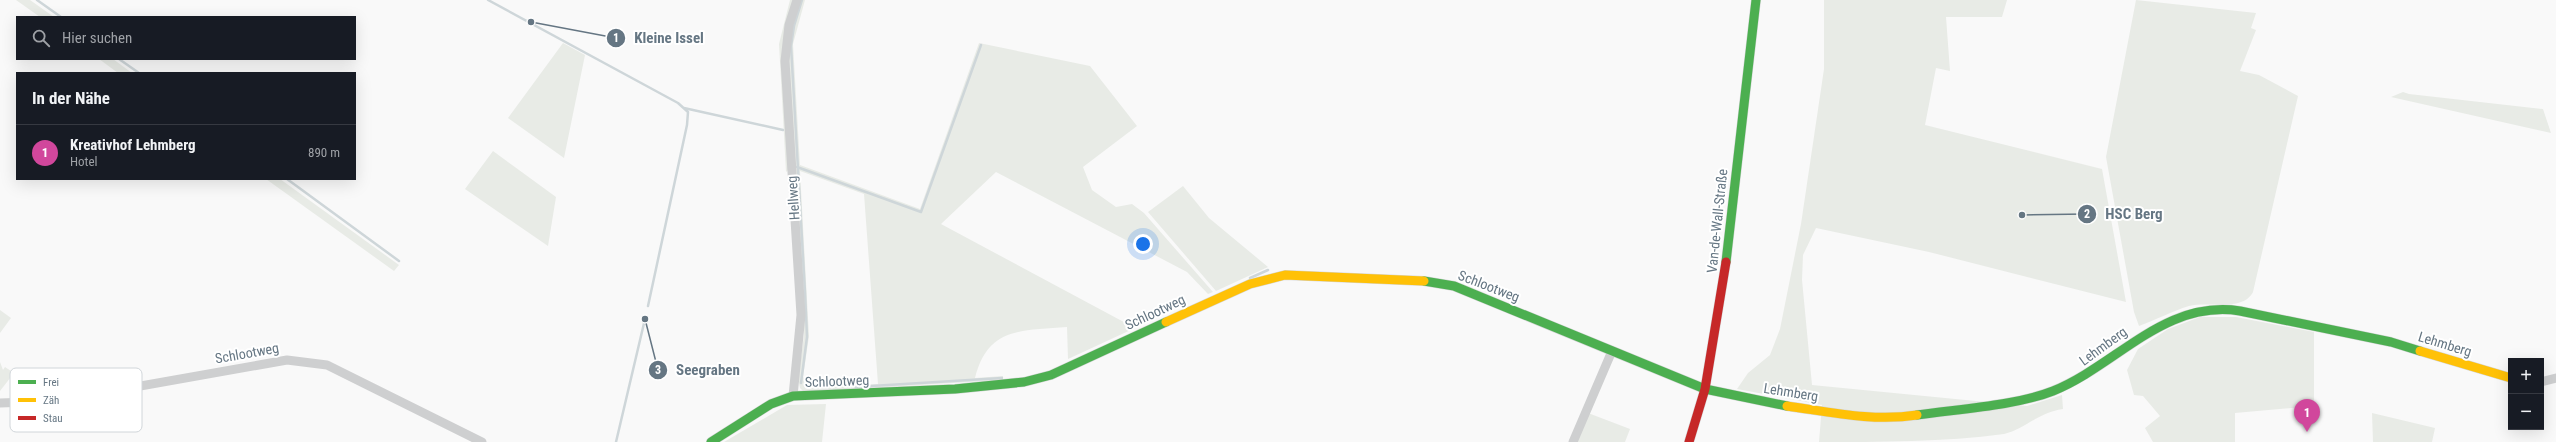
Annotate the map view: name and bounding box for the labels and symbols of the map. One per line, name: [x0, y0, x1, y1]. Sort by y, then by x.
callout: Kleine Issel: [606, 24, 712, 51]
text: Kleine Issel: [634, 29, 704, 47]
text: 1: [613, 31, 619, 45]
street label: Van-de-Wall-Straße: [1704, 168, 1730, 274]
street label: Hellweg: [783, 175, 803, 221]
callout: HSC Berg: [2077, 201, 2170, 228]
text: HSC Berg: [2105, 205, 2163, 223]
text: 2: [2084, 207, 2090, 221]
your location: [1133, 234, 1153, 254]
street label: Schlootweg: [1456, 267, 1522, 305]
street label: Schlootweg: [1122, 291, 1188, 333]
street label: Lehmberg: [2076, 323, 2130, 369]
street label: Lehmberg: [2416, 328, 2474, 360]
street label: Schlootweg: [214, 340, 280, 366]
callout: Seegraben: [648, 356, 748, 383]
text: Seegraben: [676, 361, 740, 379]
text: 3: [655, 363, 661, 377]
legend: [10, 368, 142, 432]
street label: Schlootweg: [805, 372, 869, 390]
text: Frei: [43, 376, 59, 389]
street label: Lehmberg: [1763, 380, 1819, 404]
text: Zäh: [43, 394, 59, 407]
pin: 1: [2294, 399, 2320, 432]
text: Stau: [43, 412, 63, 425]

